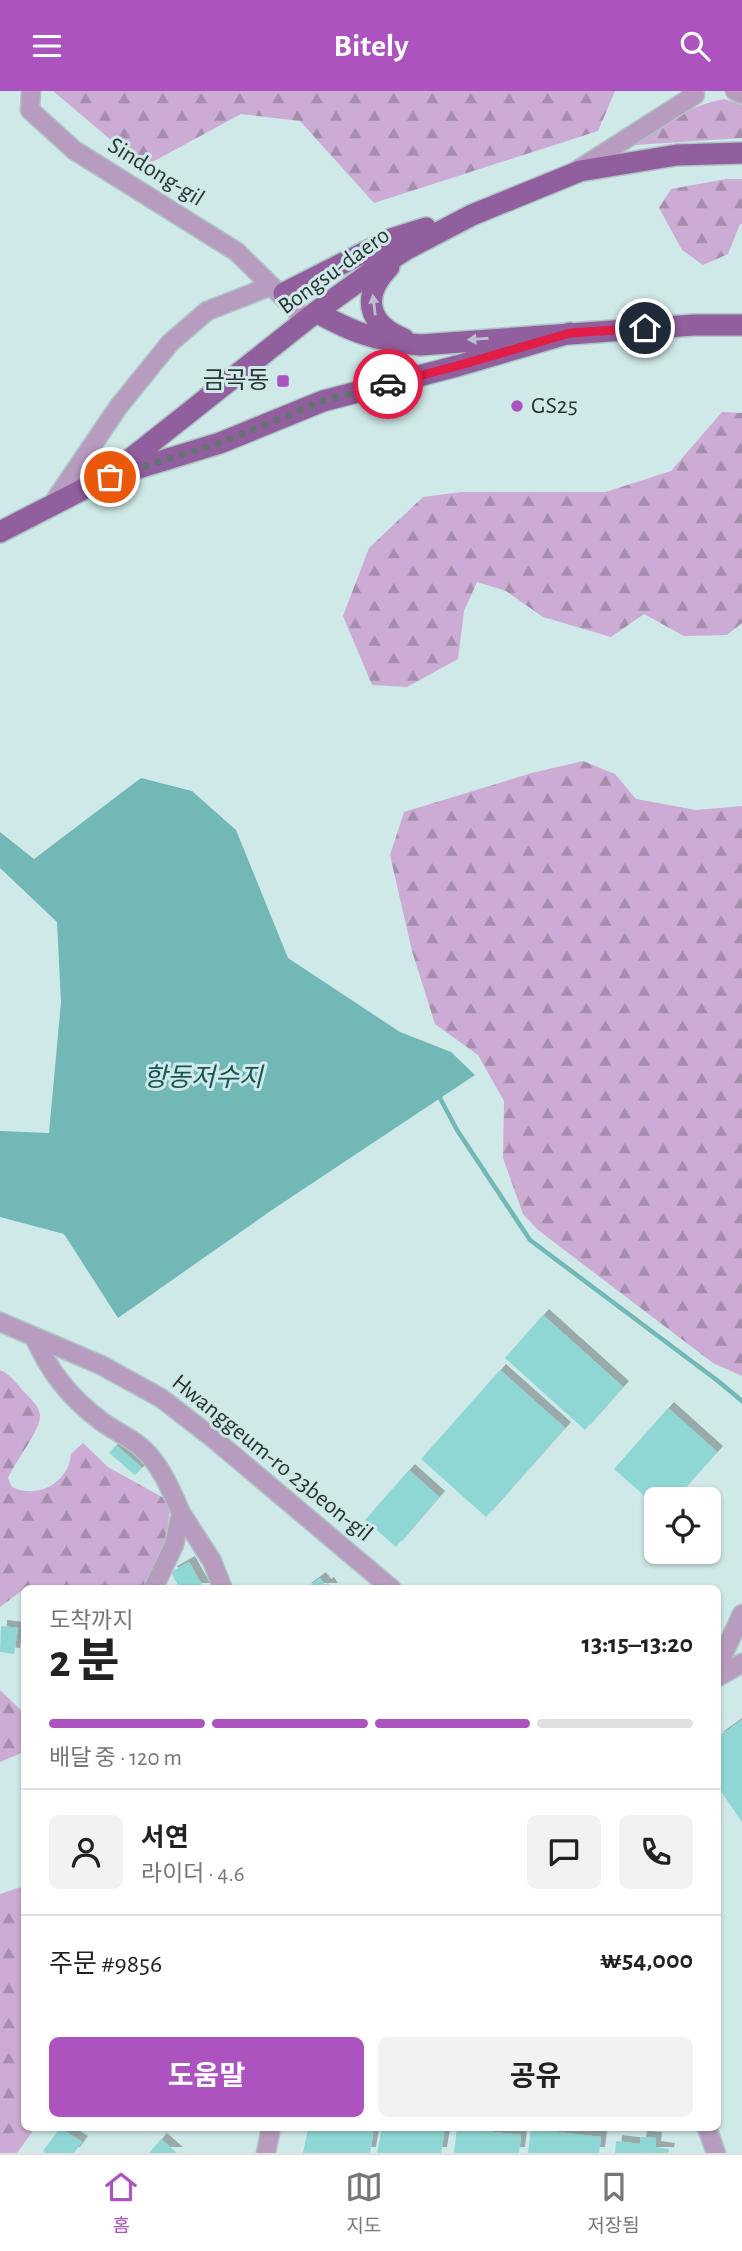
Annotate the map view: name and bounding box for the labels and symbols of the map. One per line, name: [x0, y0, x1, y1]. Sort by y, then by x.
street label: Sindong-gil: [104, 133, 208, 211]
street label: Bongsu-daero: [274, 223, 394, 319]
one-way arrow: [368, 294, 379, 316]
pin: [615, 298, 675, 358]
one-way arrow: [466, 334, 488, 345]
courier: [353, 349, 423, 419]
place label: 금곡동: [203, 369, 269, 393]
marker: 금곡동: [275, 373, 291, 389]
place label: GS25: [531, 394, 578, 418]
marker: GS25: [509, 398, 525, 414]
pin: [80, 447, 140, 507]
water label: 항동저수지: [143, 1064, 265, 1091]
street label: Hwanggeum-ro 23beon-gil: [167, 1370, 377, 1546]

